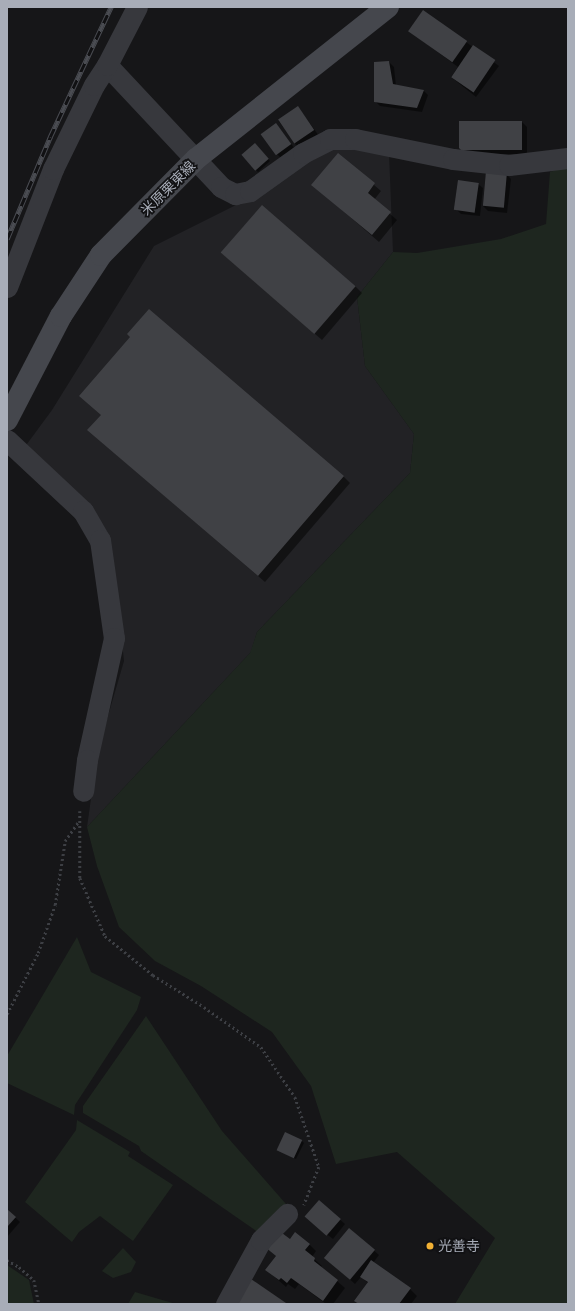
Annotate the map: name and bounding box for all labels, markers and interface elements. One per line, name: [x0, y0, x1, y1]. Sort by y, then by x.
street label: 米原栗東線: [137, 157, 199, 219]
place label: 光善寺: [438, 1238, 480, 1254]
marker: 光善寺: [425, 1241, 435, 1251]

